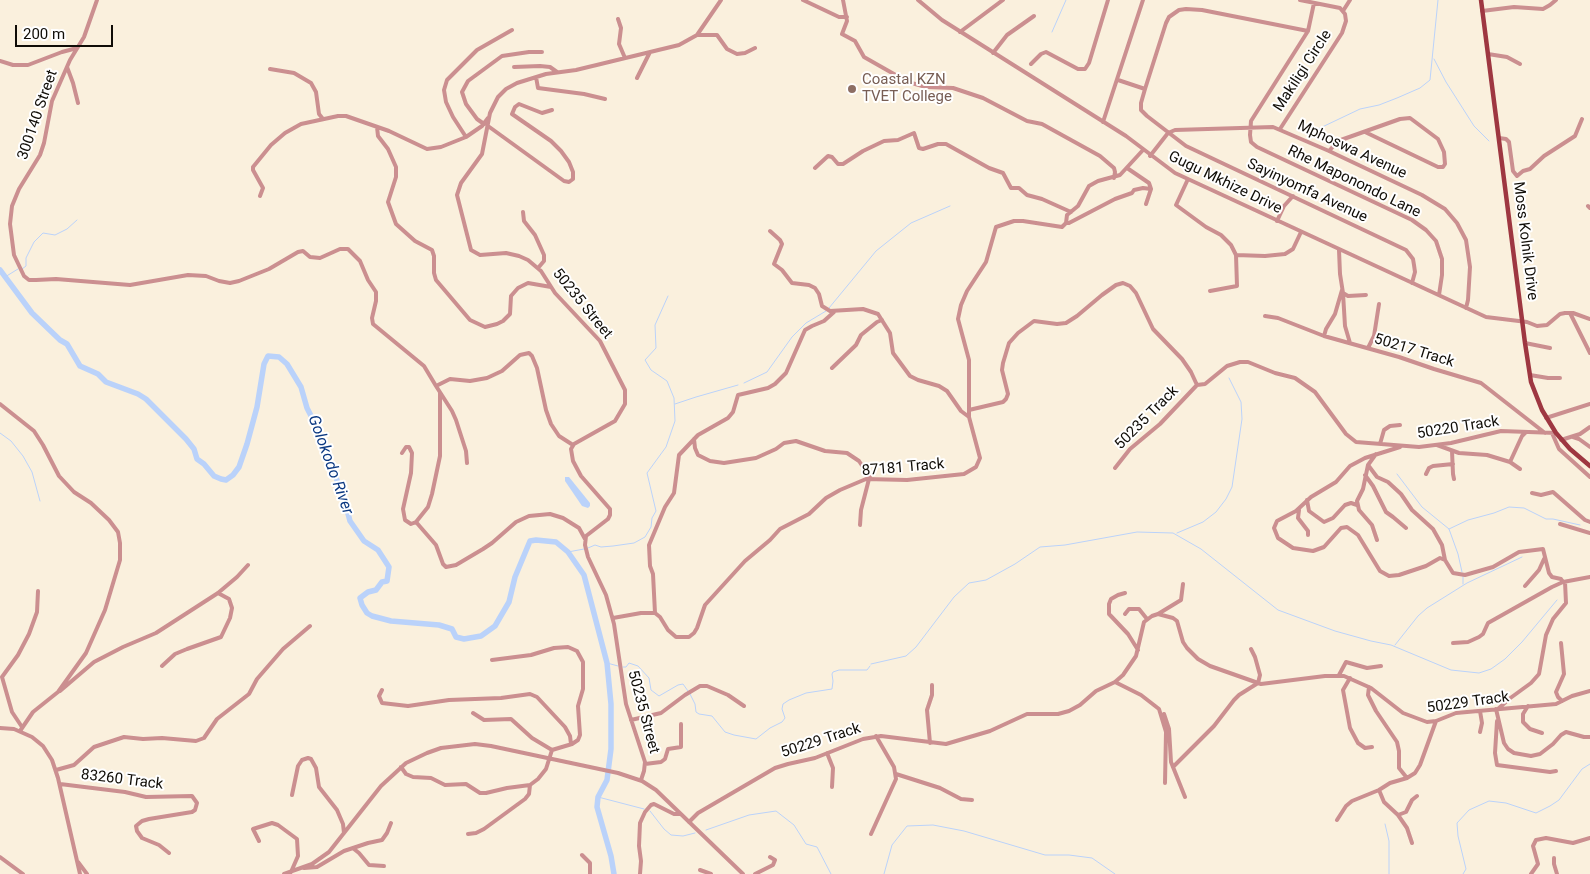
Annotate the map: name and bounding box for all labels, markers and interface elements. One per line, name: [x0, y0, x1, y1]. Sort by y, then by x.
scale bar: [18, 15, 115, 47]
text: 200 m: [23, 25, 65, 43]
street label: Makiligi Circle: [1270, 27, 1336, 115]
street label: 300140 Street: [14, 68, 62, 162]
place label: Coastal KZN TVET College: [862, 71, 952, 106]
marker: Coastal KZN TVET College: [846, 83, 858, 95]
street label: Mphoswa Avenue: [1295, 117, 1409, 183]
street label: Rhe Maponondo Lane: [1285, 142, 1423, 222]
street label: Gugu Mkhize Drive: [1165, 148, 1285, 218]
street label: Sayinyomfa Avenue: [1244, 155, 1370, 227]
street label: Moss Kolnik Drive: [1509, 181, 1541, 301]
street label: 50235 Street: [548, 265, 616, 343]
street label: 50217 Track: [1372, 330, 1456, 372]
street label: 50235 Track: [1111, 382, 1183, 454]
water label: Golokodo River: [303, 413, 357, 517]
street label: 50220 Track: [1416, 413, 1500, 443]
street label: 87181 Track: [861, 455, 945, 481]
street label: 50235 Street: [623, 668, 663, 756]
street label: 50229 Track: [1426, 688, 1510, 718]
street label: 50229 Track: [779, 720, 863, 762]
street label: 83260 Track: [80, 766, 164, 794]

